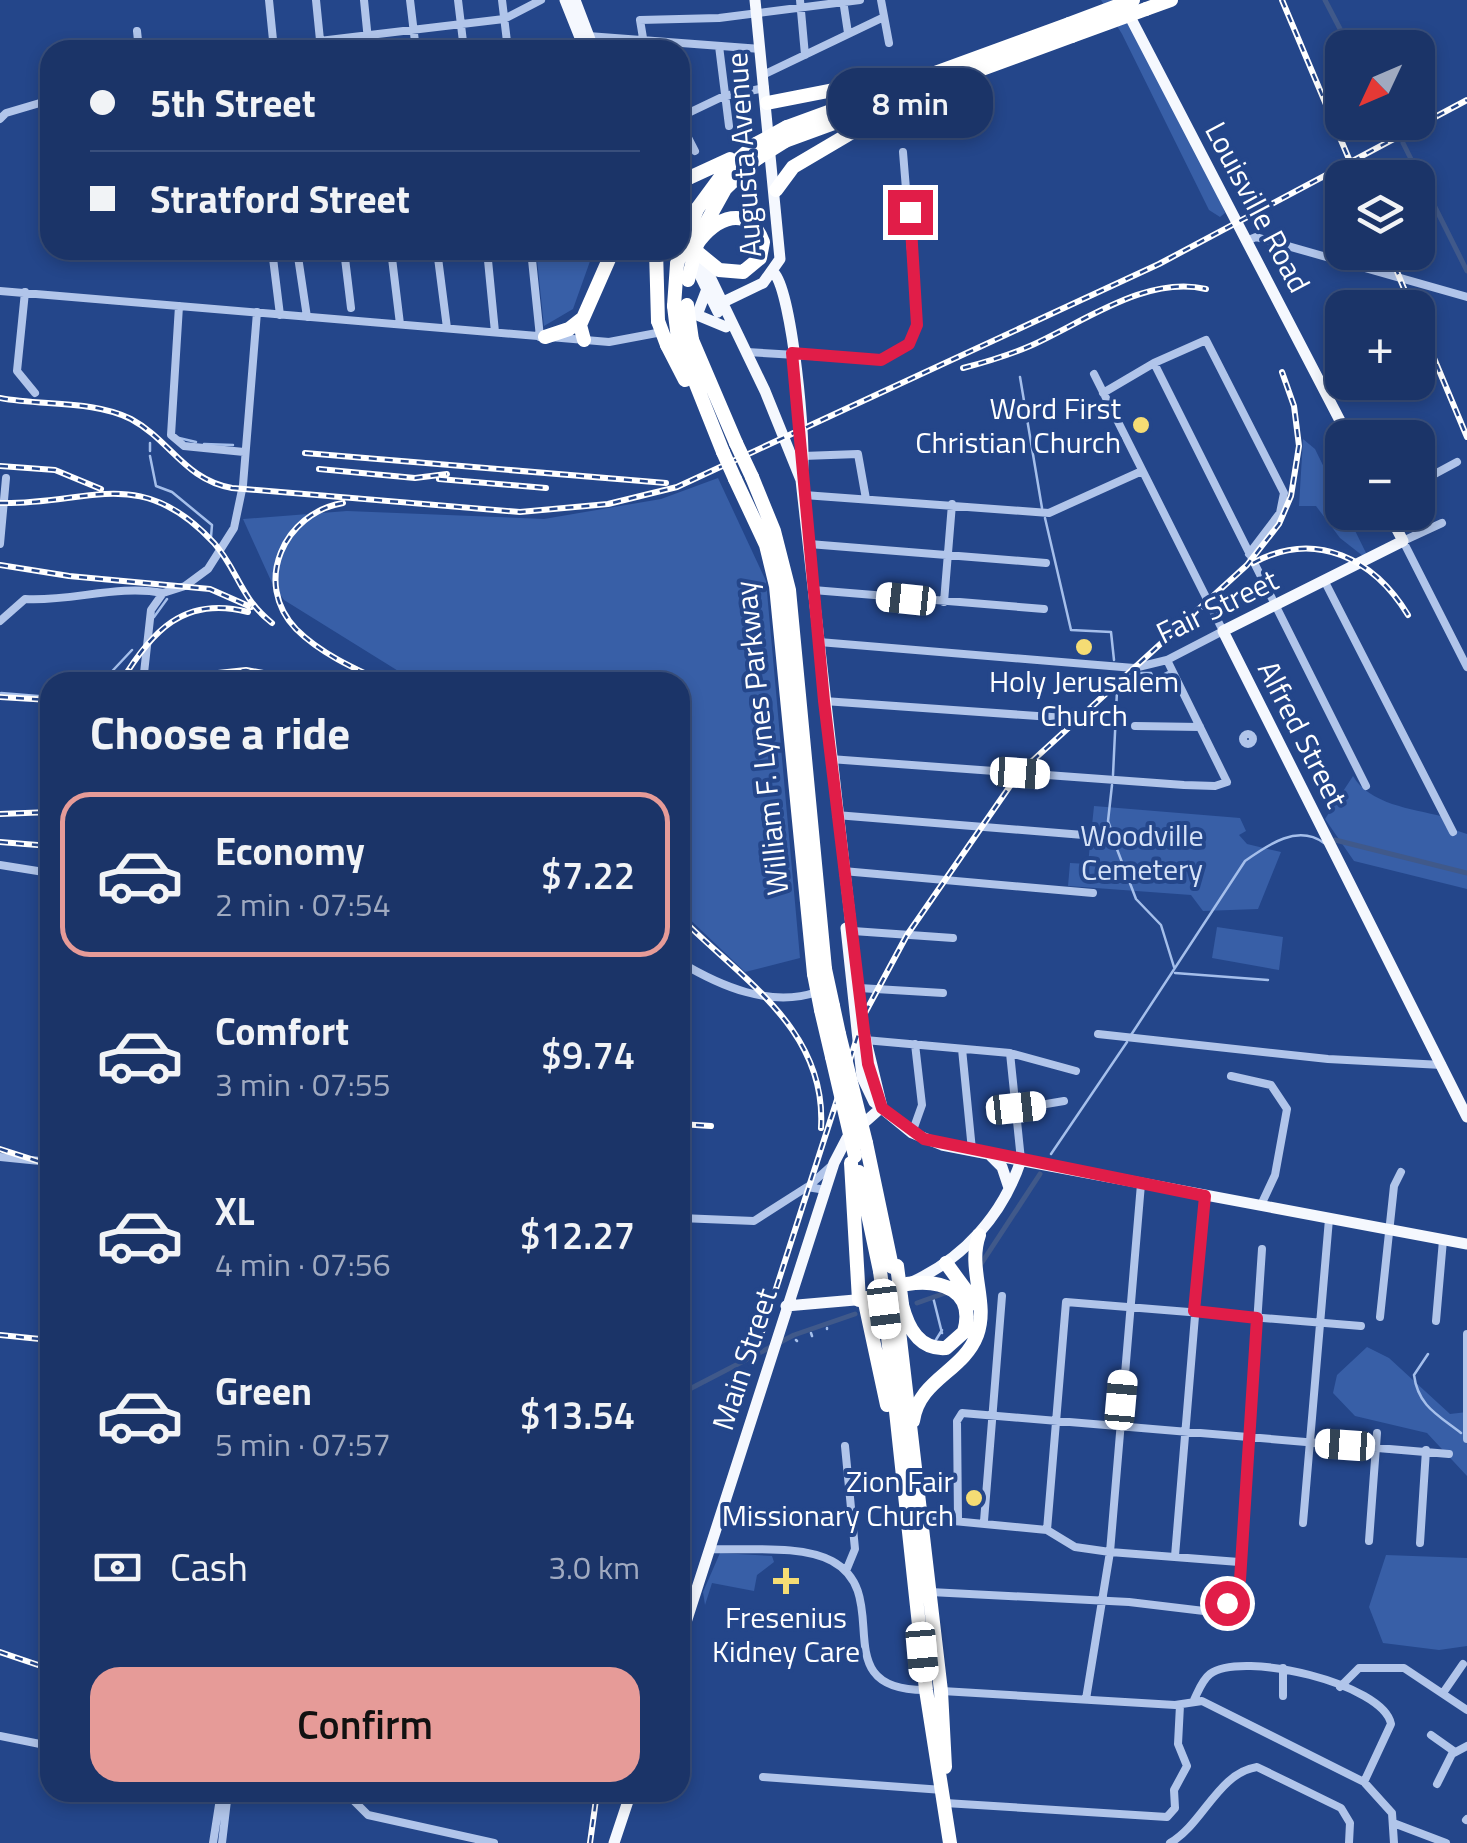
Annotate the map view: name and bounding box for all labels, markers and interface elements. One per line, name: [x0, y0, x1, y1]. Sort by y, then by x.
north arrow: [1325, 30, 1435, 140]
map controls: [1325, 30, 1435, 530]
street label: Augusta Avenue: [713, 51, 773, 259]
callout: 8 min: [828, 67, 992, 137]
text: 5th Street: [150, 74, 316, 132]
text: 8 min: [872, 79, 949, 127]
street label: Louisville Road: [1194, 113, 1322, 301]
button: layers: [1325, 160, 1435, 270]
text: Stratford Street: [150, 170, 410, 228]
route end: [888, 190, 933, 235]
button: +: [1325, 290, 1435, 400]
place label: Word First Christian Church: [915, 385, 1121, 465]
marker: Word First Christian Church: [1130, 414, 1152, 436]
button: −: [1325, 420, 1435, 530]
street label: Fair Street: [1148, 556, 1286, 655]
street label: William F. Lynes Parkway: [722, 579, 800, 897]
car: [875, 581, 937, 617]
marker: Holy Jerusalem Church: [1073, 636, 1095, 658]
street label: Alfred Street: [1246, 652, 1360, 816]
place label: Holy Jerusalem Church: [989, 658, 1179, 738]
text: Choose a ride: [90, 698, 350, 766]
car: [989, 756, 1051, 790]
park label: Woodville Cemetery: [1080, 812, 1204, 892]
text: Economy: [215, 822, 365, 880]
icon: car: [95, 830, 185, 920]
text: $7.22: [541, 846, 635, 904]
text: 2 min · 07:54: [215, 880, 391, 928]
text: Comfort: [215, 1002, 349, 1060]
icon: car: [95, 1010, 185, 1100]
text: $9.74: [541, 1026, 635, 1084]
text: 3 min · 07:55: [215, 1060, 391, 1108]
car: [985, 1090, 1047, 1126]
text: XL: [215, 1182, 255, 1240]
icon: car: [95, 1190, 185, 1280]
text: $12.27: [520, 1206, 635, 1264]
text: 4 min · 07:56: [215, 1240, 391, 1288]
car: [865, 1277, 903, 1341]
street label: Main Street: [699, 1282, 789, 1436]
text: Green: [215, 1362, 312, 1420]
car: [1103, 1369, 1139, 1431]
icon: car: [95, 1370, 185, 1460]
text: $13.54: [520, 1386, 635, 1444]
text: 5 min · 07:57: [215, 1420, 391, 1468]
car: [1314, 1428, 1376, 1462]
place label: Zion Fair Missionary Church: [722, 1458, 954, 1538]
marker: Zion Fair Missionary Church: [963, 1487, 985, 1509]
text: Cash: [170, 1538, 248, 1596]
icon: cash: [90, 1540, 145, 1595]
text: 3.0 km: [548, 1543, 640, 1591]
marker: Fresenius Kidney Care: [773, 1568, 799, 1594]
route start: [1205, 1581, 1250, 1626]
place label: Fresenius Kidney Care: [712, 1594, 860, 1674]
car: [904, 1621, 940, 1683]
button: Confirm: [90, 1667, 640, 1782]

